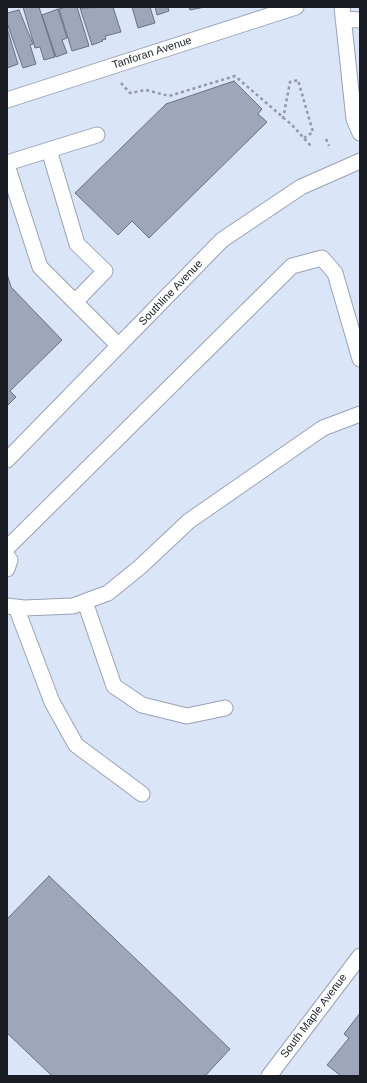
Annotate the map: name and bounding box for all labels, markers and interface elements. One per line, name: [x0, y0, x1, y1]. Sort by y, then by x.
street label: Tanforan Avenue: [111, 34, 193, 72]
street label: Southline Avenue: [136, 257, 206, 329]
street label: South Maple Avenue: [278, 971, 350, 1061]

